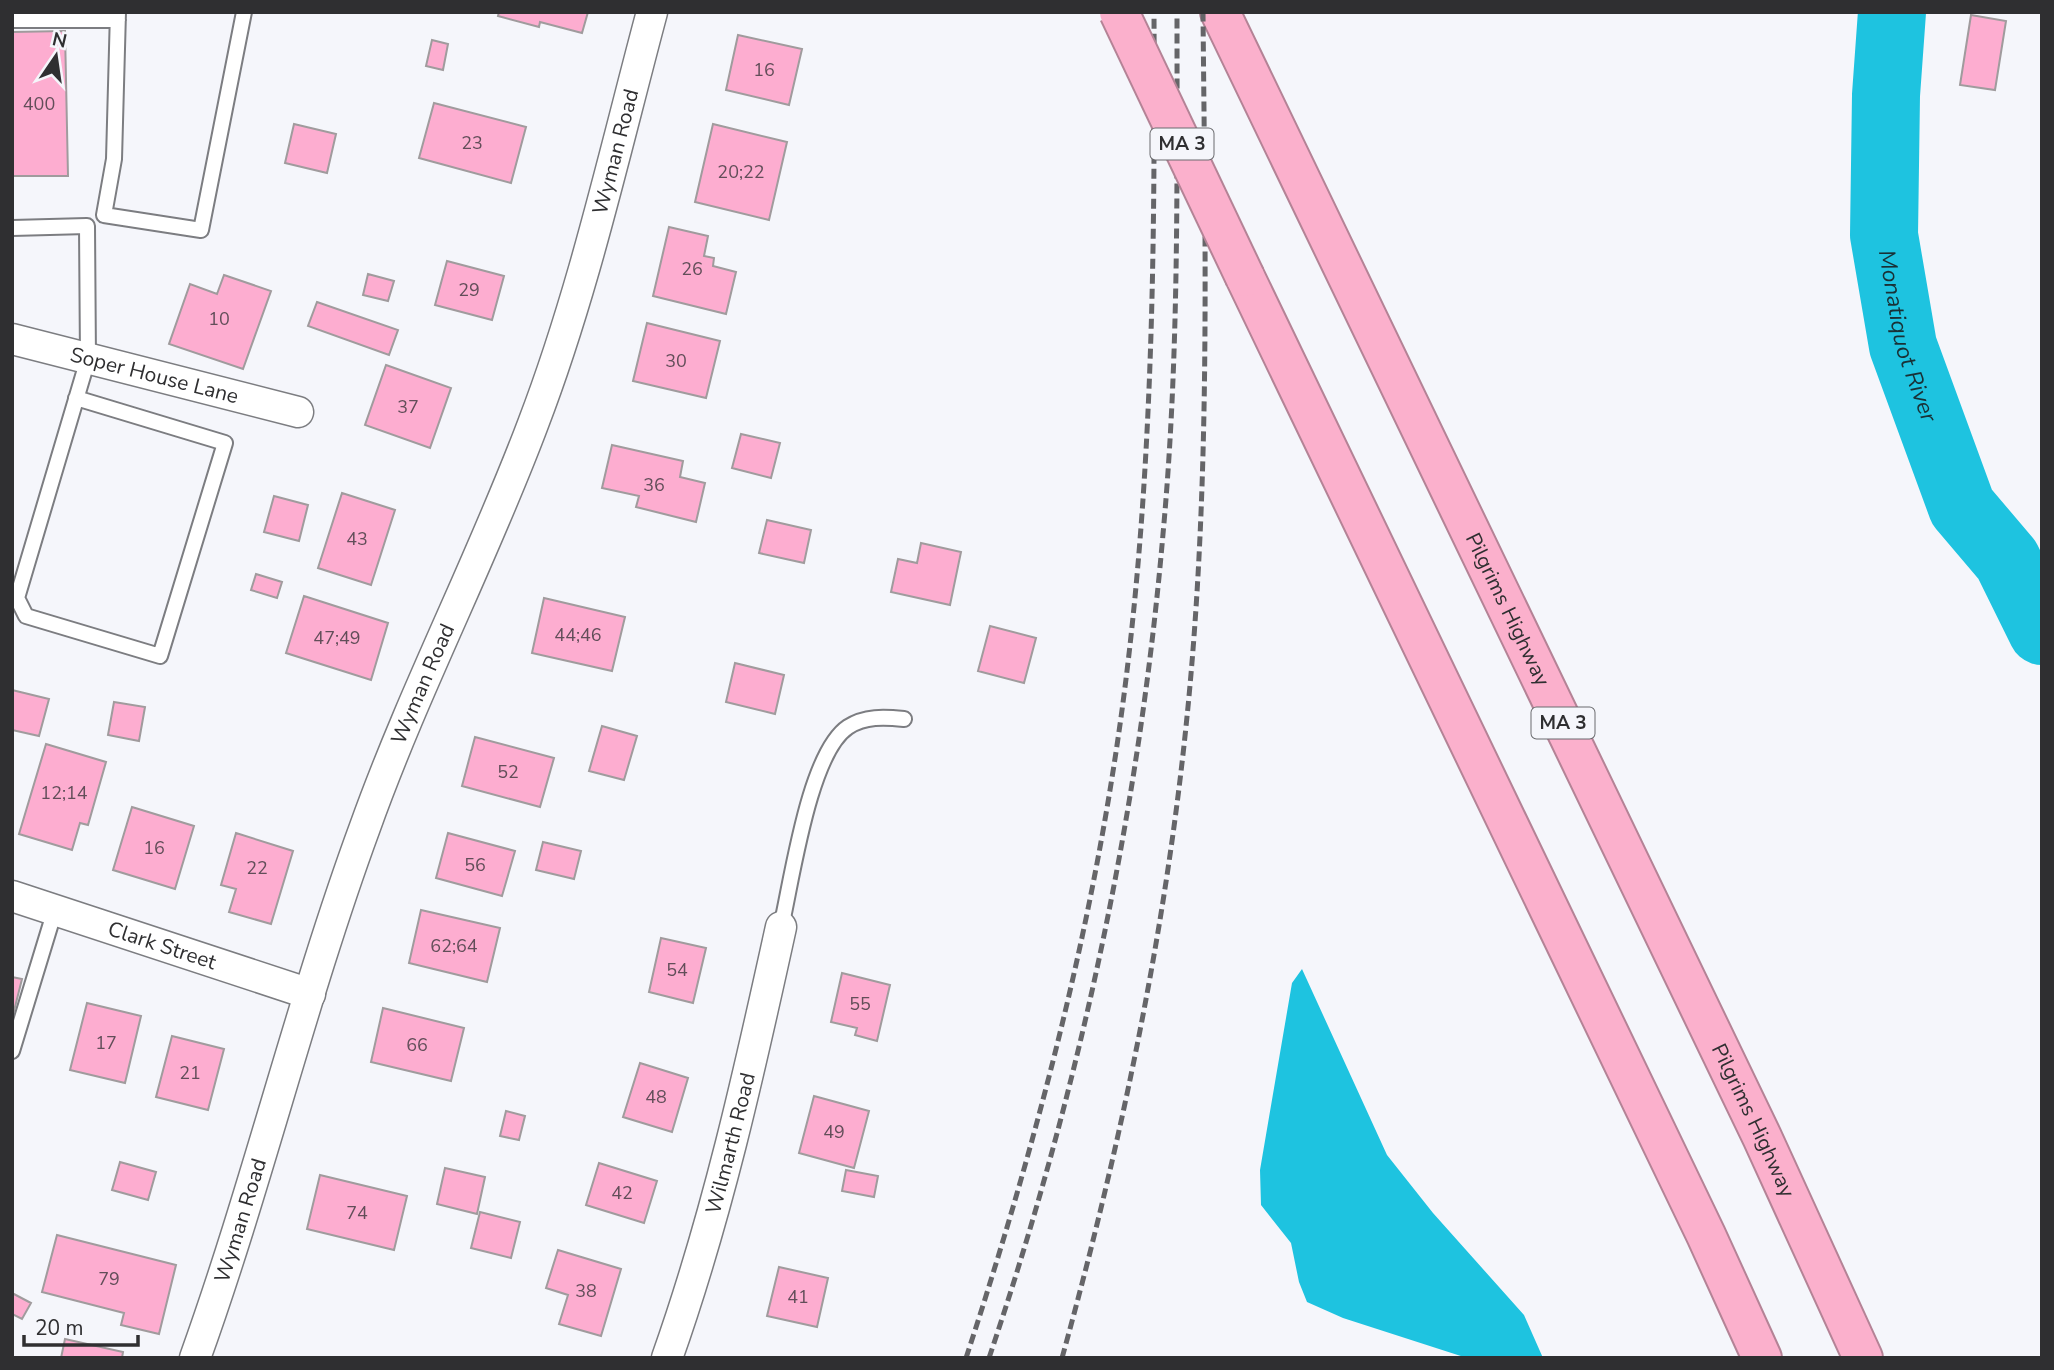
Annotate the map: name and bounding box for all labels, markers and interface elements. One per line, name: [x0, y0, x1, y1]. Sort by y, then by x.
north arrow: [21, 21, 91, 91]
text: N: [50, 26, 69, 55]
house number: 16: [753, 58, 775, 82]
street label: Wyman Road: [586, 86, 645, 218]
house number: 400: [23, 92, 55, 116]
road number: MA 3: [1150, 128, 1214, 160]
house number: 23: [461, 131, 483, 155]
house number: 20;22: [717, 160, 765, 184]
water label: Monatiquot River: [1871, 247, 1945, 427]
house number: 26: [681, 257, 703, 281]
house number: 29: [458, 278, 480, 302]
house number: 10: [208, 307, 230, 331]
street label: Soper House Lane: [67, 340, 242, 410]
house number: 30: [665, 349, 687, 373]
house number: 37: [397, 395, 419, 419]
house number: 36: [643, 473, 665, 497]
house number: 43: [346, 527, 368, 551]
street label: Pilgrims Highway: [1459, 528, 1557, 691]
street label: Wyman Road: [384, 619, 461, 748]
house number: 44;46: [554, 623, 602, 647]
house number: 47;49: [313, 626, 361, 650]
road number: MA 3: [1532, 708, 1594, 738]
house number: 52: [497, 760, 519, 784]
house number: 12;14: [40, 781, 88, 805]
house number: 16: [143, 836, 165, 860]
house number: 56: [464, 853, 486, 877]
house number: 22: [246, 856, 268, 880]
street label: Clark Street: [104, 915, 220, 976]
house number: 62;64: [430, 934, 478, 958]
house number: 54: [666, 958, 688, 982]
house number: 55: [849, 992, 871, 1016]
house number: 17: [95, 1031, 117, 1055]
house number: 66: [406, 1033, 428, 1057]
street label: Pilgrims Highway: [1705, 1039, 1802, 1202]
house number: 21: [179, 1061, 201, 1085]
street label: Wilmarth Road: [699, 1070, 762, 1217]
house number: 48: [645, 1085, 667, 1109]
house number: 49: [823, 1120, 845, 1144]
street label: Wyman Road: [208, 1155, 273, 1286]
house number: 42: [611, 1181, 633, 1205]
house number: 74: [346, 1201, 368, 1225]
house number: 79: [98, 1267, 120, 1291]
house number: 38: [575, 1279, 597, 1303]
house number: 41: [787, 1285, 809, 1309]
scale bar: [24, 1304, 138, 1348]
text: 20 m: [35, 1314, 84, 1342]

